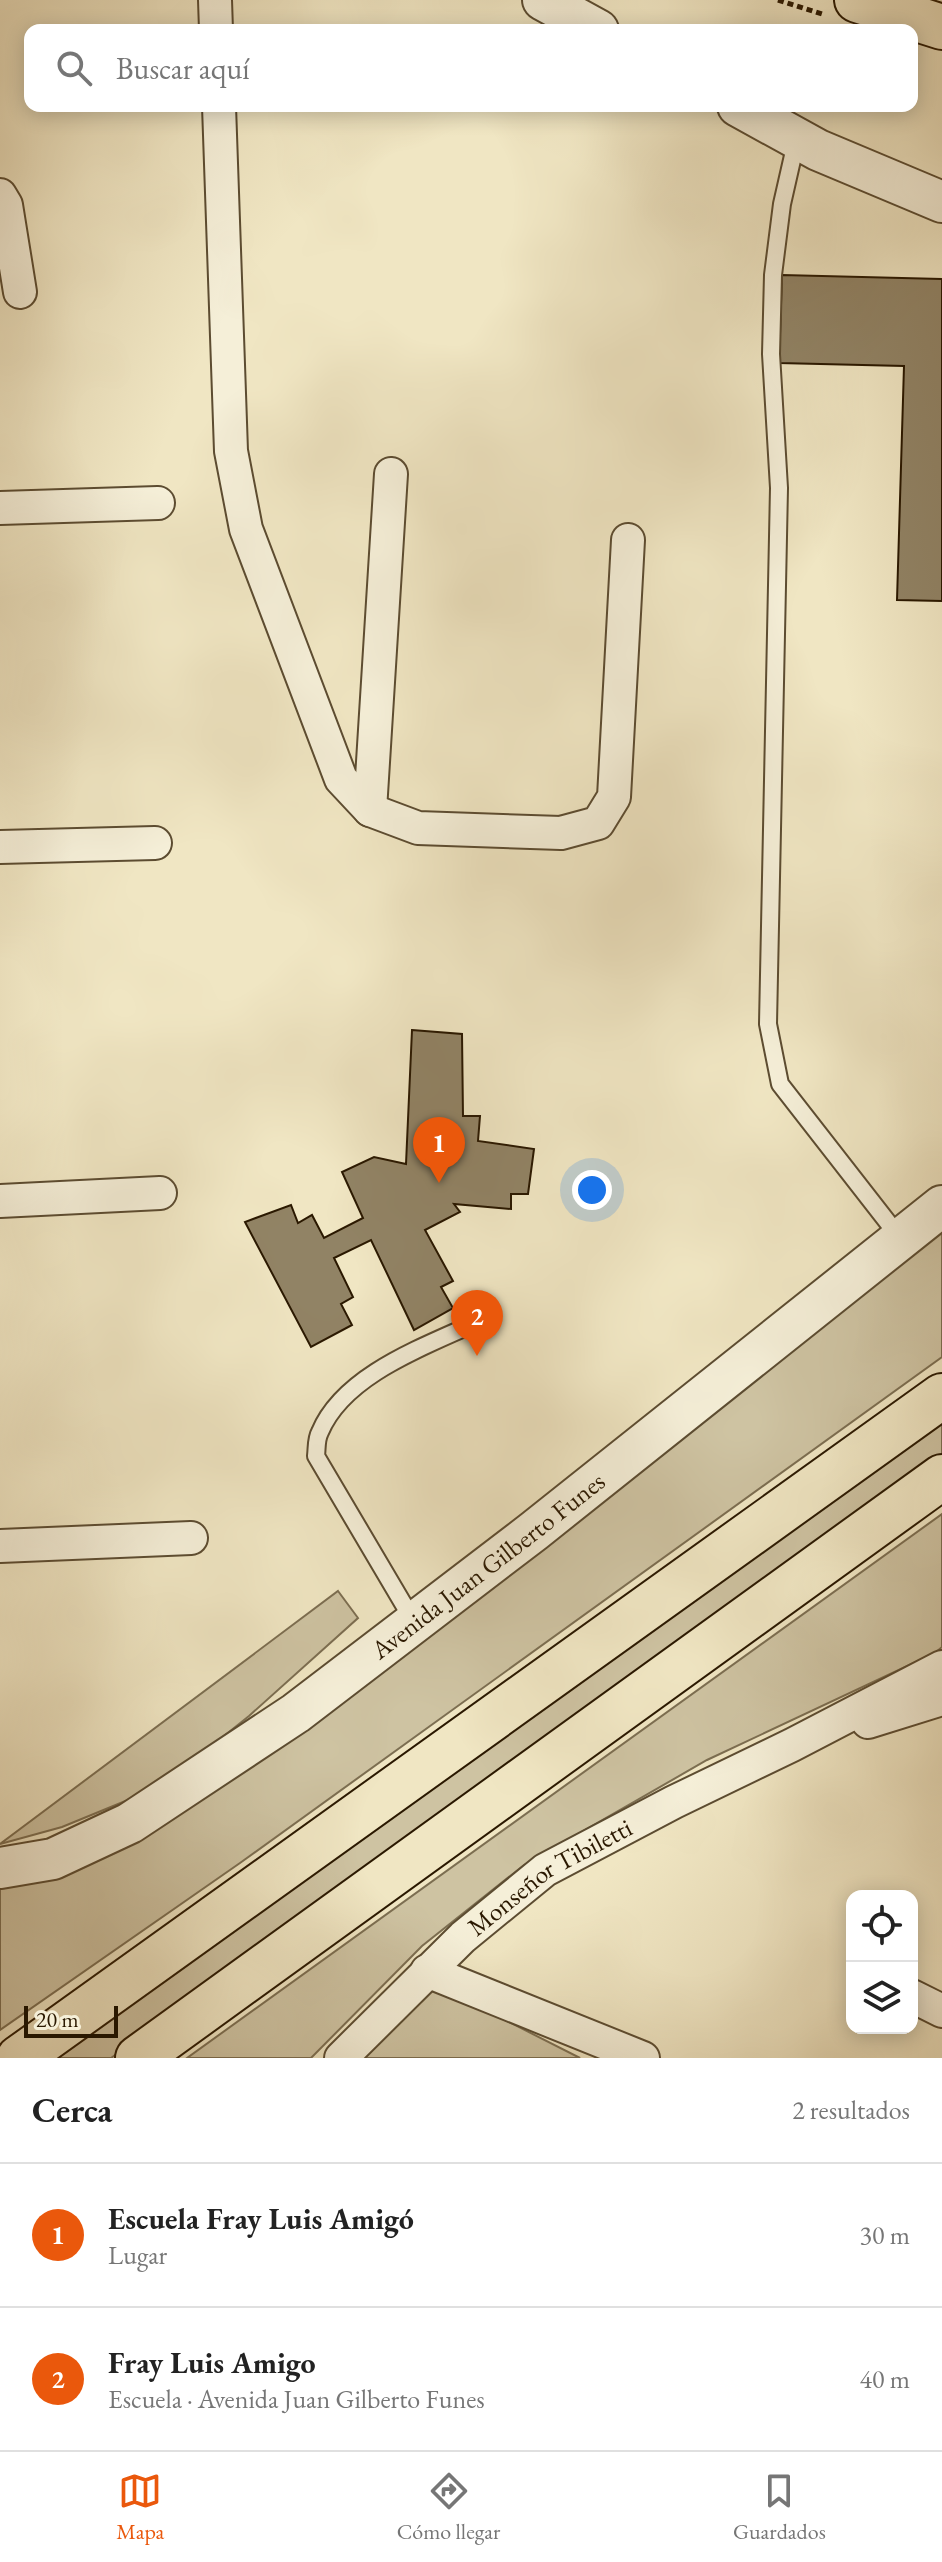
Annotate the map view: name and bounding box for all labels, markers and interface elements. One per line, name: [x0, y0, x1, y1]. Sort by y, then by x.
search box: [24, 24, 918, 112]
icon: search: [52, 46, 96, 90]
text: Buscar aquí: [116, 49, 250, 88]
pin: 1: [413, 1117, 465, 1183]
your location: [572, 1170, 612, 1210]
pin: 2: [451, 1290, 503, 1356]
street label: Avenida Juan Gilberto Funes: [363, 1464, 612, 1667]
street label: Monseñor Tibiletti: [460, 1810, 638, 1943]
map controls: [846, 1890, 918, 2034]
button: locate: [846, 1890, 918, 1962]
button: layers: [846, 1962, 918, 2034]
scale bar: [24, 2002, 118, 2038]
text: 20 m: [36, 2005, 79, 2034]
text: Cerca: [32, 2088, 112, 2132]
text: 2 resultados: [792, 2093, 910, 2127]
text: Escuela Fray Luis Amigó: [108, 2199, 414, 2238]
text: 1: [51, 2218, 65, 2252]
text: 30 m: [860, 2218, 910, 2252]
text: Lugar: [108, 2238, 167, 2272]
text: Fray Luis Amigo: [108, 2343, 316, 2382]
text: 2: [51, 2362, 65, 2396]
text: 40 m: [860, 2362, 910, 2396]
text: Escuela · Avenida Juan Gilberto Funes: [108, 2382, 485, 2416]
tab: Mapa: [116, 2469, 164, 2546]
tab: Cómo llegar: [397, 2469, 500, 2546]
tab: Guardados: [733, 2469, 826, 2546]

